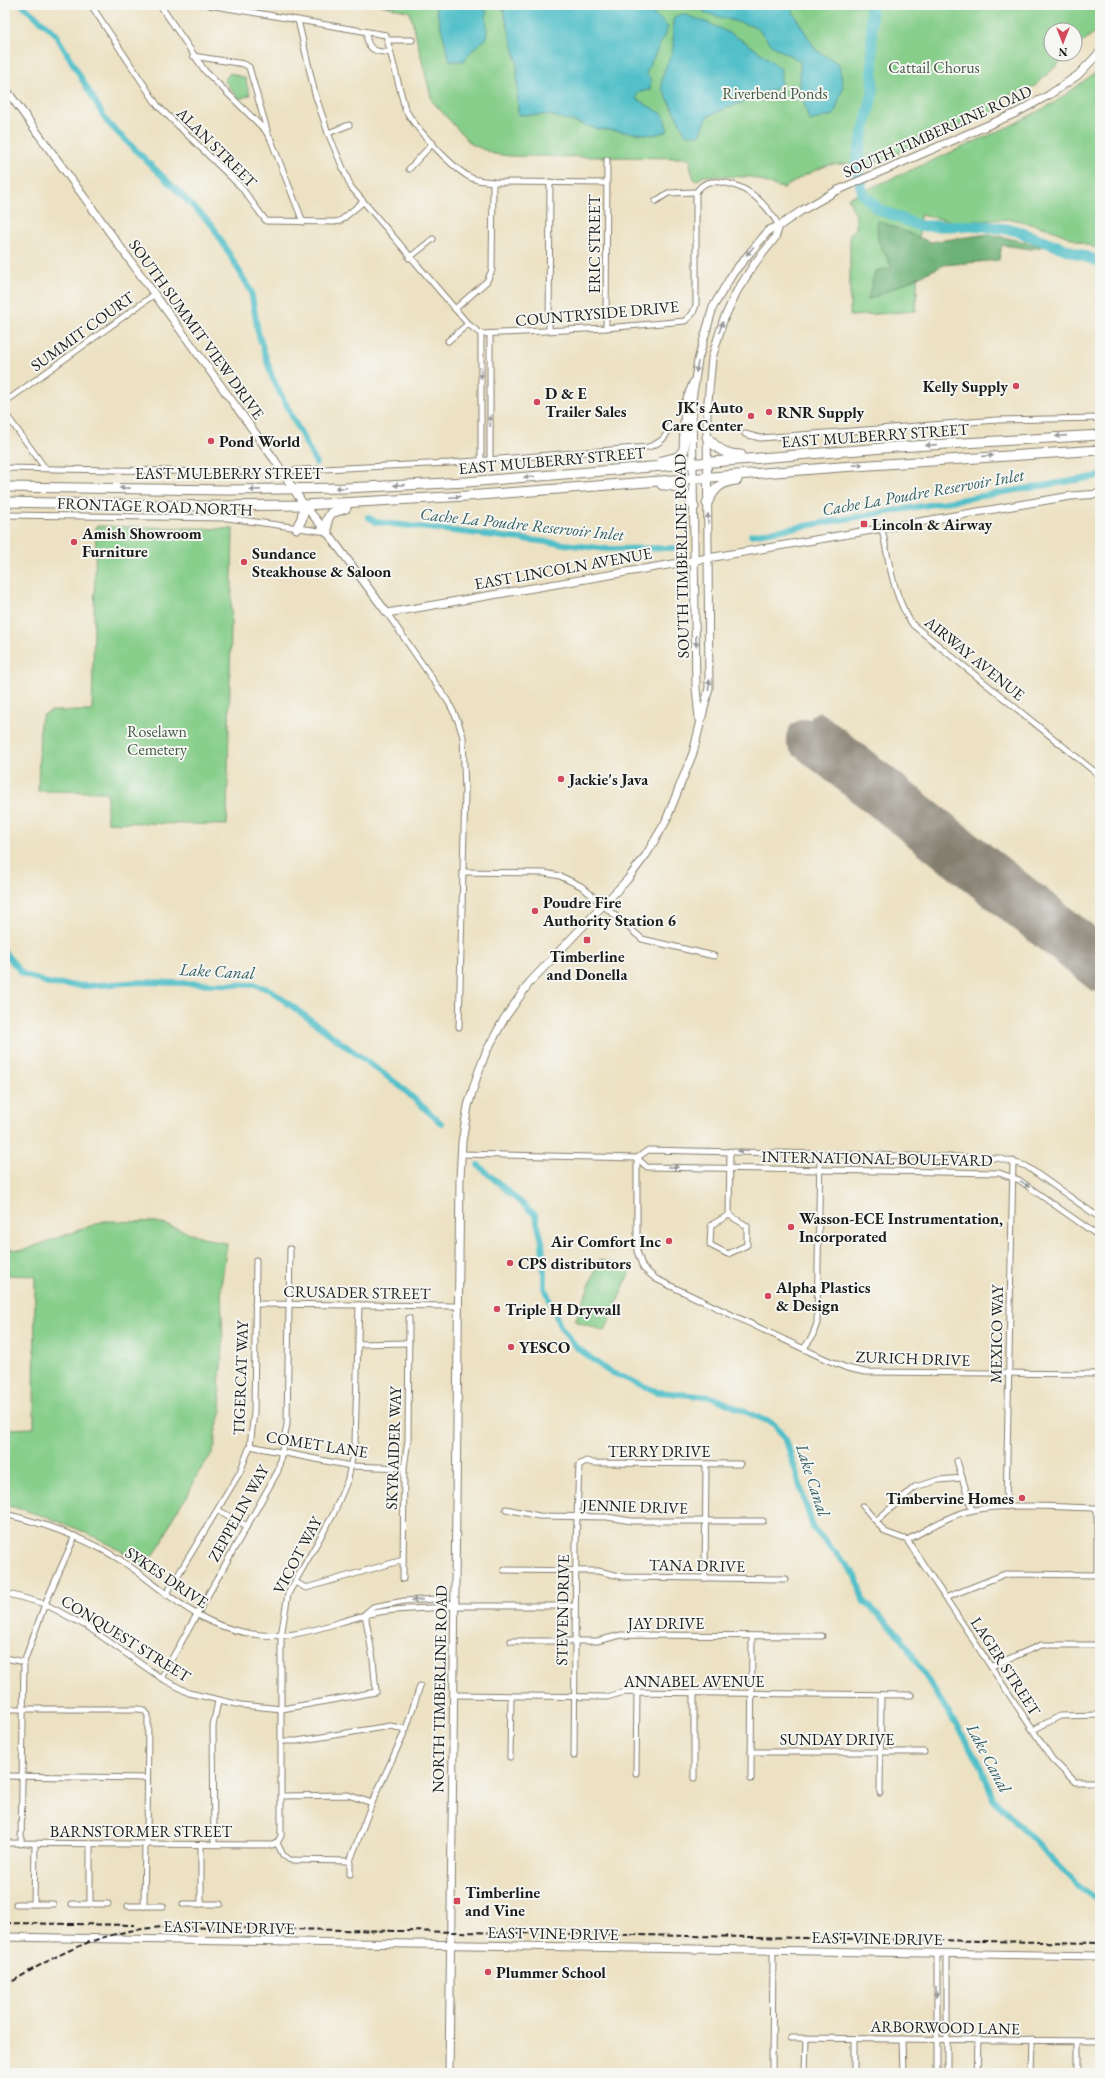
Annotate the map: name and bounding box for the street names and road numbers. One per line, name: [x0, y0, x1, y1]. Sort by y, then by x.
street label: SOUTH TIMBERLINE ROAD: [839, 80, 1035, 183]
street label: ALAN STREET: [171, 102, 262, 192]
street label: ERIC STREET: [584, 194, 605, 293]
street label: SOUTH SUMMIT VIEW DRIVE: [124, 235, 269, 423]
street label: SUMMIT COURT: [26, 286, 139, 376]
street label: COUNTRYSIDE DRIVE: [514, 296, 680, 331]
street label: EAST MULBERRY STREET: [781, 418, 970, 453]
street label: EAST MULBERRY STREET: [458, 442, 647, 479]
street label: SOUTH TIMBERLINE ROAD: [669, 453, 694, 659]
street label: EAST MULBERRY STREET: [135, 463, 323, 484]
street label: FRONTAGE ROAD NORTH: [57, 493, 253, 520]
street label: EAST LINCOLN AVENUE: [473, 543, 653, 594]
street label: AIRWAY AVENUE: [919, 611, 1029, 705]
street label: INTERNATIONAL BOULEVARD: [761, 1146, 993, 1171]
street label: CRUSADER STREET: [283, 1281, 431, 1304]
street label: MEXICO WAY: [985, 1284, 1008, 1384]
street label: TIGERCAT WAY: [228, 1320, 253, 1436]
street label: ZURICH DRIVE: [855, 1346, 971, 1371]
street label: SKYRAIDER WAY: [381, 1385, 406, 1510]
street label: COMET LANE: [264, 1426, 369, 1463]
street label: TERRY DRIVE: [608, 1441, 710, 1462]
street label: ZEPPELIN WAY: [203, 1460, 274, 1565]
street label: JENNIE DRIVE: [580, 1494, 688, 1519]
street label: VICOT WAY: [268, 1512, 327, 1598]
street label: SYKES DRIVE: [121, 1542, 212, 1613]
street label: STEVEN DRIVE: [551, 1554, 574, 1666]
street label: TANA DRIVE: [649, 1554, 745, 1577]
street label: NORTH TIMBERLINE ROAD: [427, 1585, 452, 1793]
street label: CONQUEST STREET: [57, 1590, 195, 1687]
street label: JAY DRIVE: [626, 1613, 704, 1634]
street label: LAGER STREET: [966, 1613, 1045, 1720]
street label: ANNABEL AVENUE: [623, 1671, 764, 1692]
street label: SUNDAY DRIVE: [780, 1729, 894, 1750]
street label: BARNSTORMER STREET: [50, 1821, 232, 1842]
street label: EAST VINE DRIVE: [163, 1916, 295, 1939]
street label: EAST VINE DRIVE: [487, 1922, 619, 1945]
street label: EAST VINE DRIVE: [811, 1927, 943, 1950]
street label: ARBORWOOD LANE: [869, 2016, 1020, 2039]

